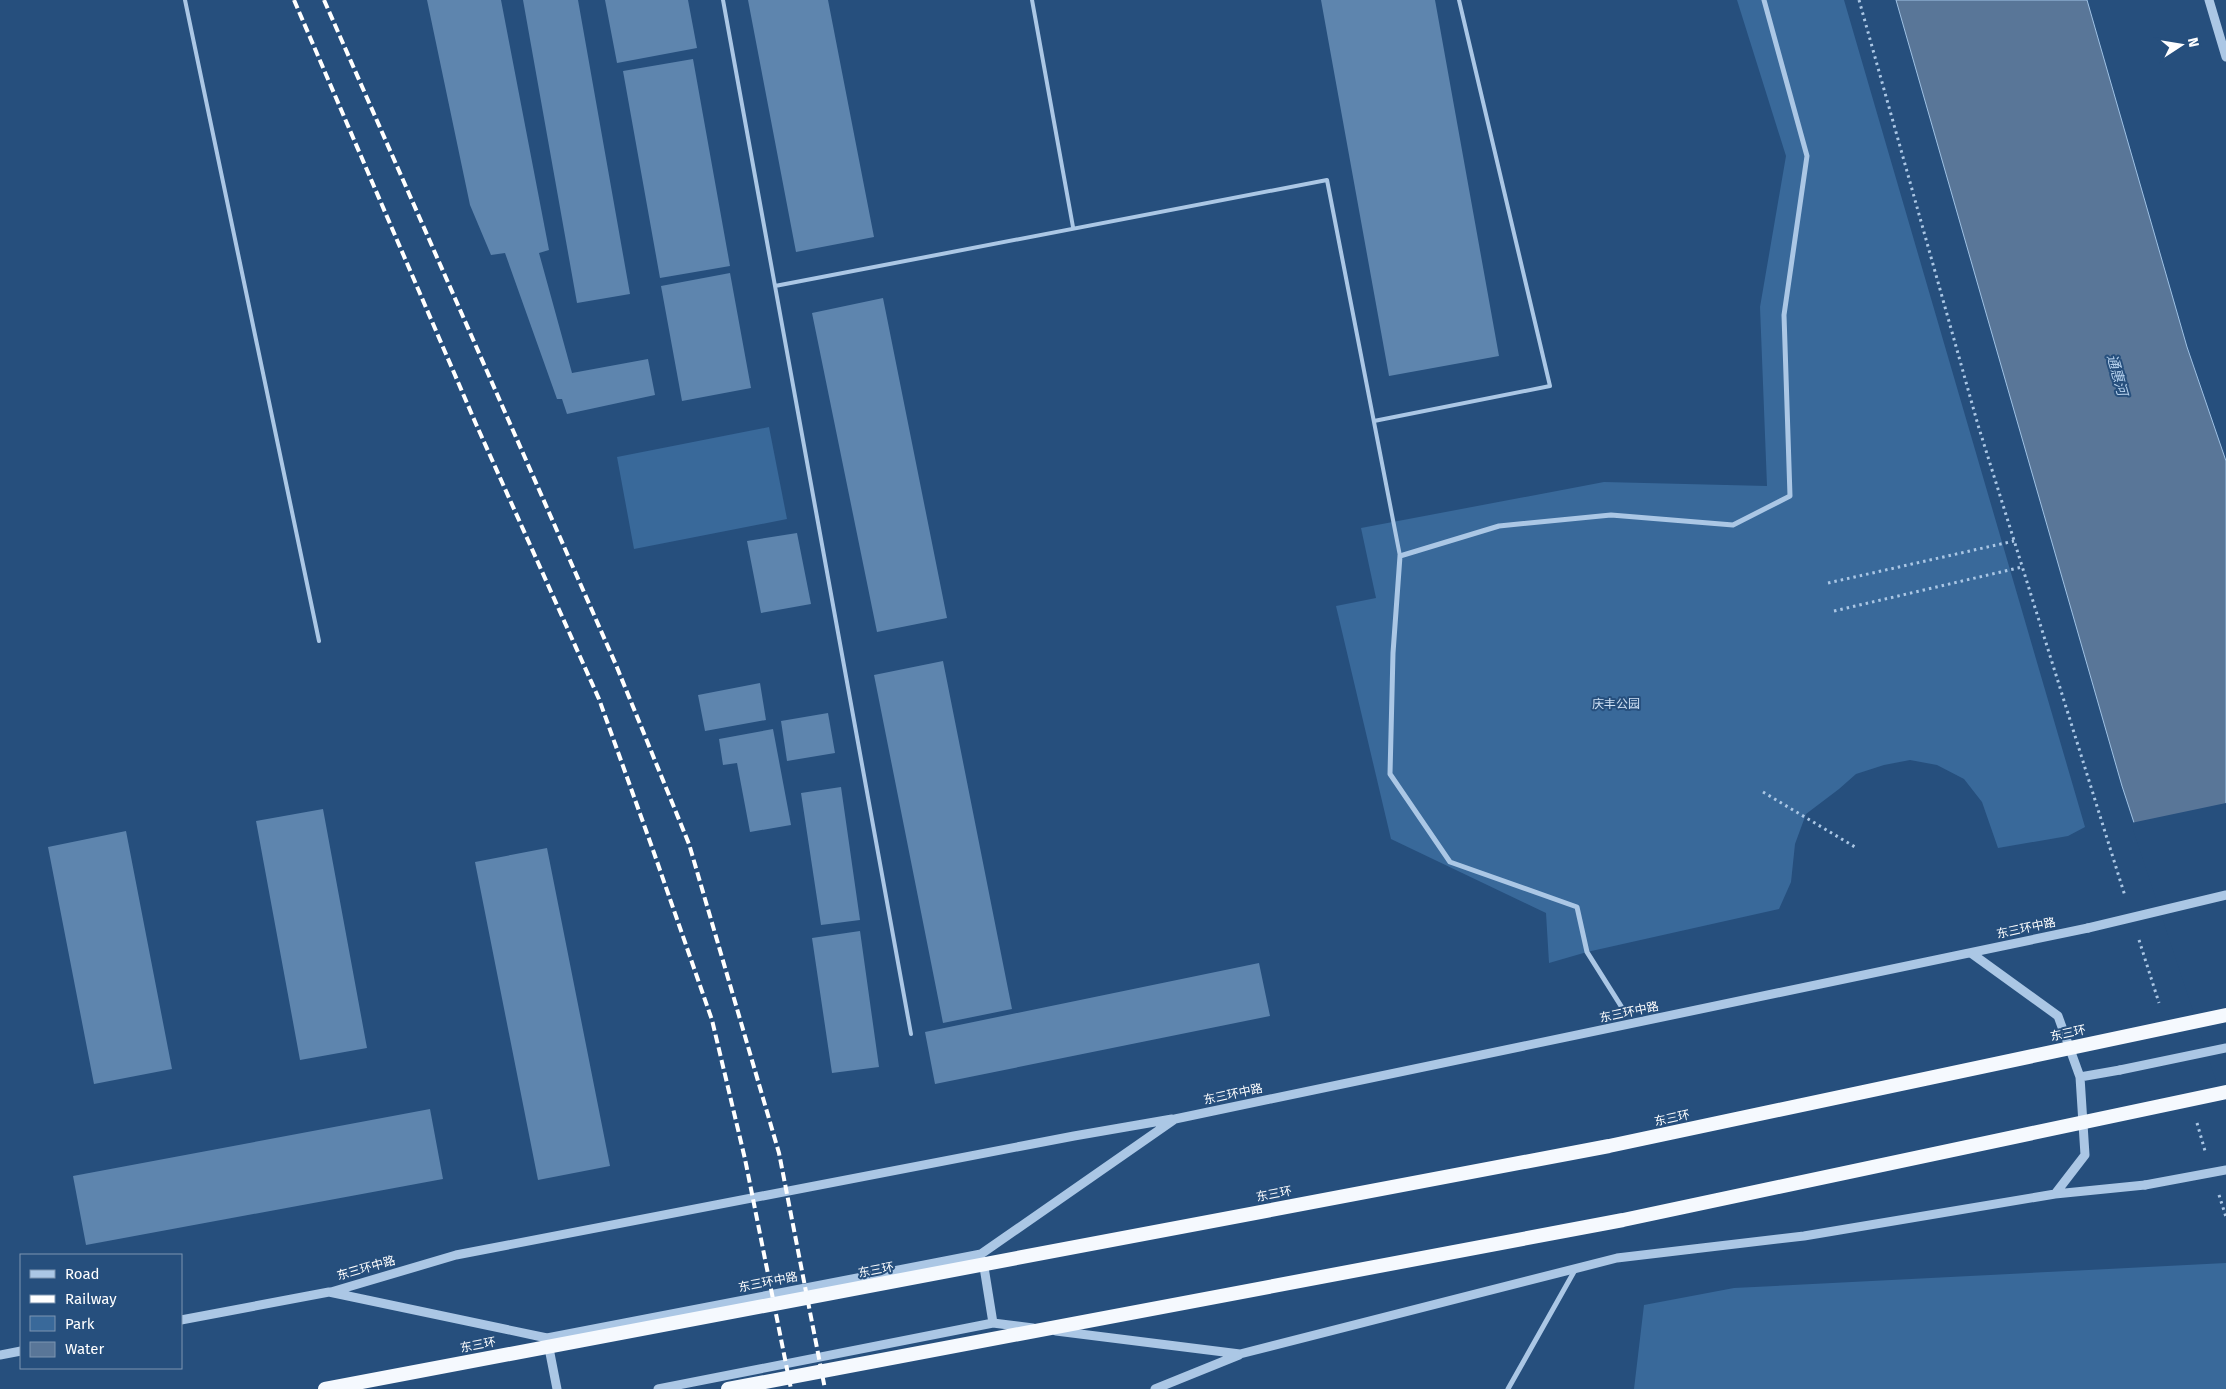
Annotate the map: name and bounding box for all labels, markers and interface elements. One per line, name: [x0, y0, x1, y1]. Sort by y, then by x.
north arrow: [2156, 20, 2206, 70]
text: N: [2184, 36, 2203, 49]
water label: 通惠河: [2103, 352, 2132, 400]
park label: 庆丰公园: [1592, 697, 1640, 711]
street label: 东三环中路: [1995, 915, 2057, 941]
street label: 东三环中路: [1598, 999, 1660, 1025]
street label: 东三环: [2049, 1022, 2087, 1044]
street label: 东三环中路: [1202, 1081, 1264, 1107]
street label: 东三环: [1653, 1107, 1691, 1129]
street label: 东三环: [1255, 1184, 1293, 1204]
street label: 东三环中路: [335, 1253, 397, 1283]
legend: [20, 1254, 182, 1369]
street label: 东三环: [857, 1260, 895, 1280]
text: Road: [65, 1265, 100, 1283]
street label: 东三环中路: [737, 1269, 799, 1295]
text: Railway: [65, 1290, 117, 1308]
text: Park: [65, 1315, 95, 1333]
street label: 东三环: [459, 1335, 497, 1355]
text: Water: [65, 1340, 104, 1358]

